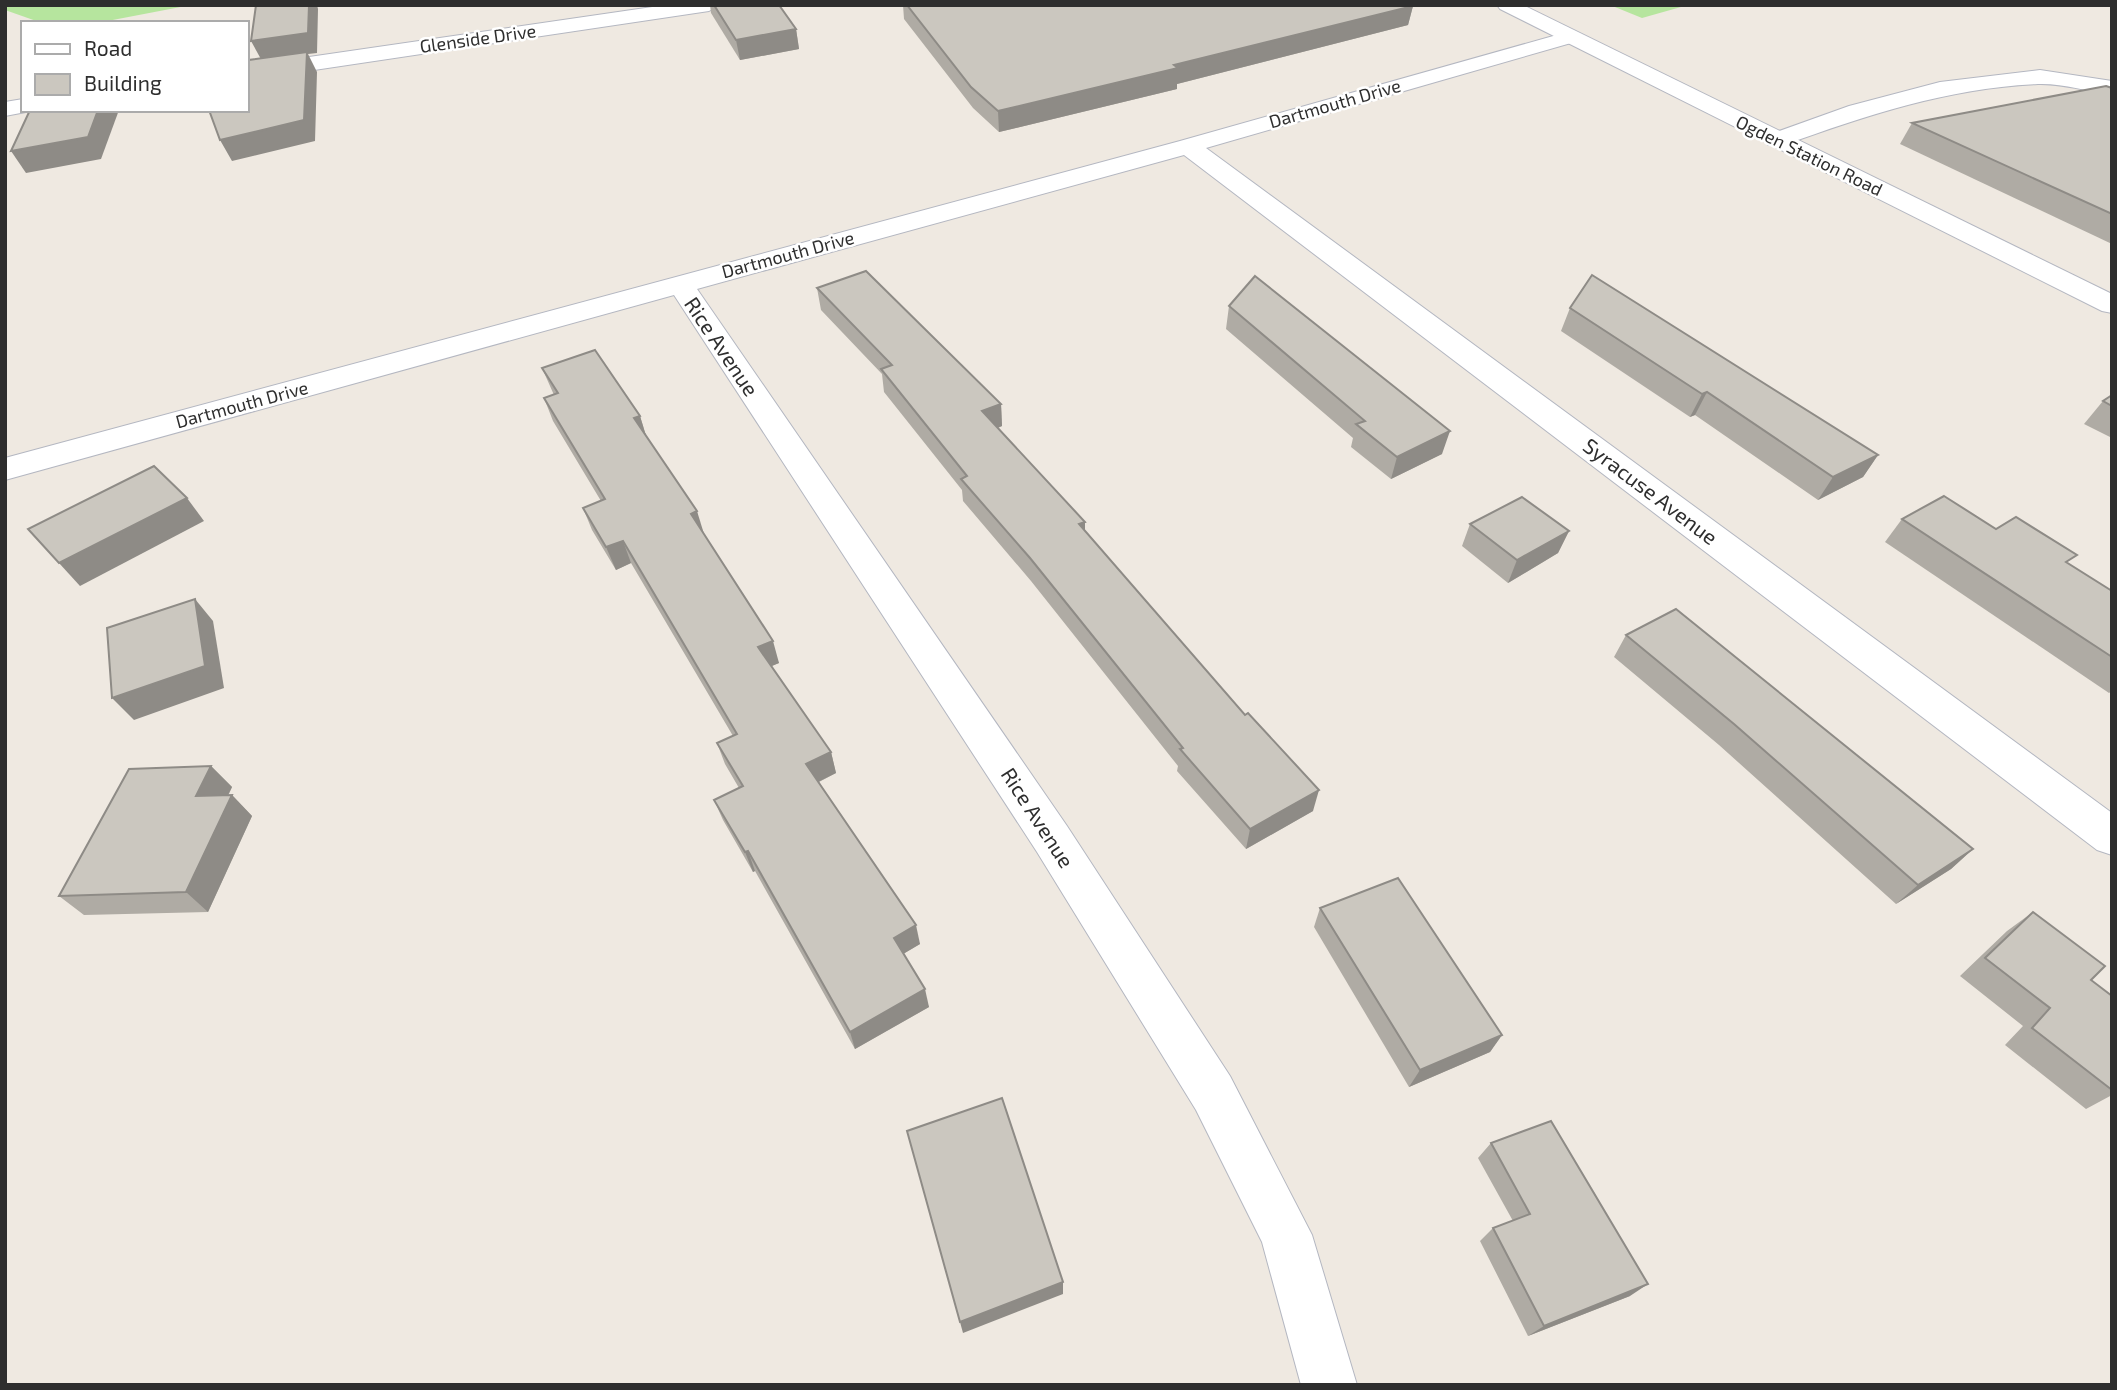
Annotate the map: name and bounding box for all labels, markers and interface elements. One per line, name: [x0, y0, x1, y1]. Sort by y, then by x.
street label: Glenside Drive: [418, 19, 537, 57]
legend: [21, 21, 248, 112]
text: Road: [84, 35, 132, 60]
text: Building: [84, 70, 162, 95]
street label: Dartmouth Drive: [1266, 74, 1403, 132]
street label: Ogden Station Road: [1732, 110, 1886, 200]
street label: Dartmouth Drive: [719, 226, 856, 282]
street label: Rice Avenue: [680, 292, 765, 400]
street label: Dartmouth Drive: [173, 376, 310, 432]
street label: Syracuse Avenue: [1579, 432, 1723, 549]
street label: Rice Avenue: [997, 763, 1080, 872]

